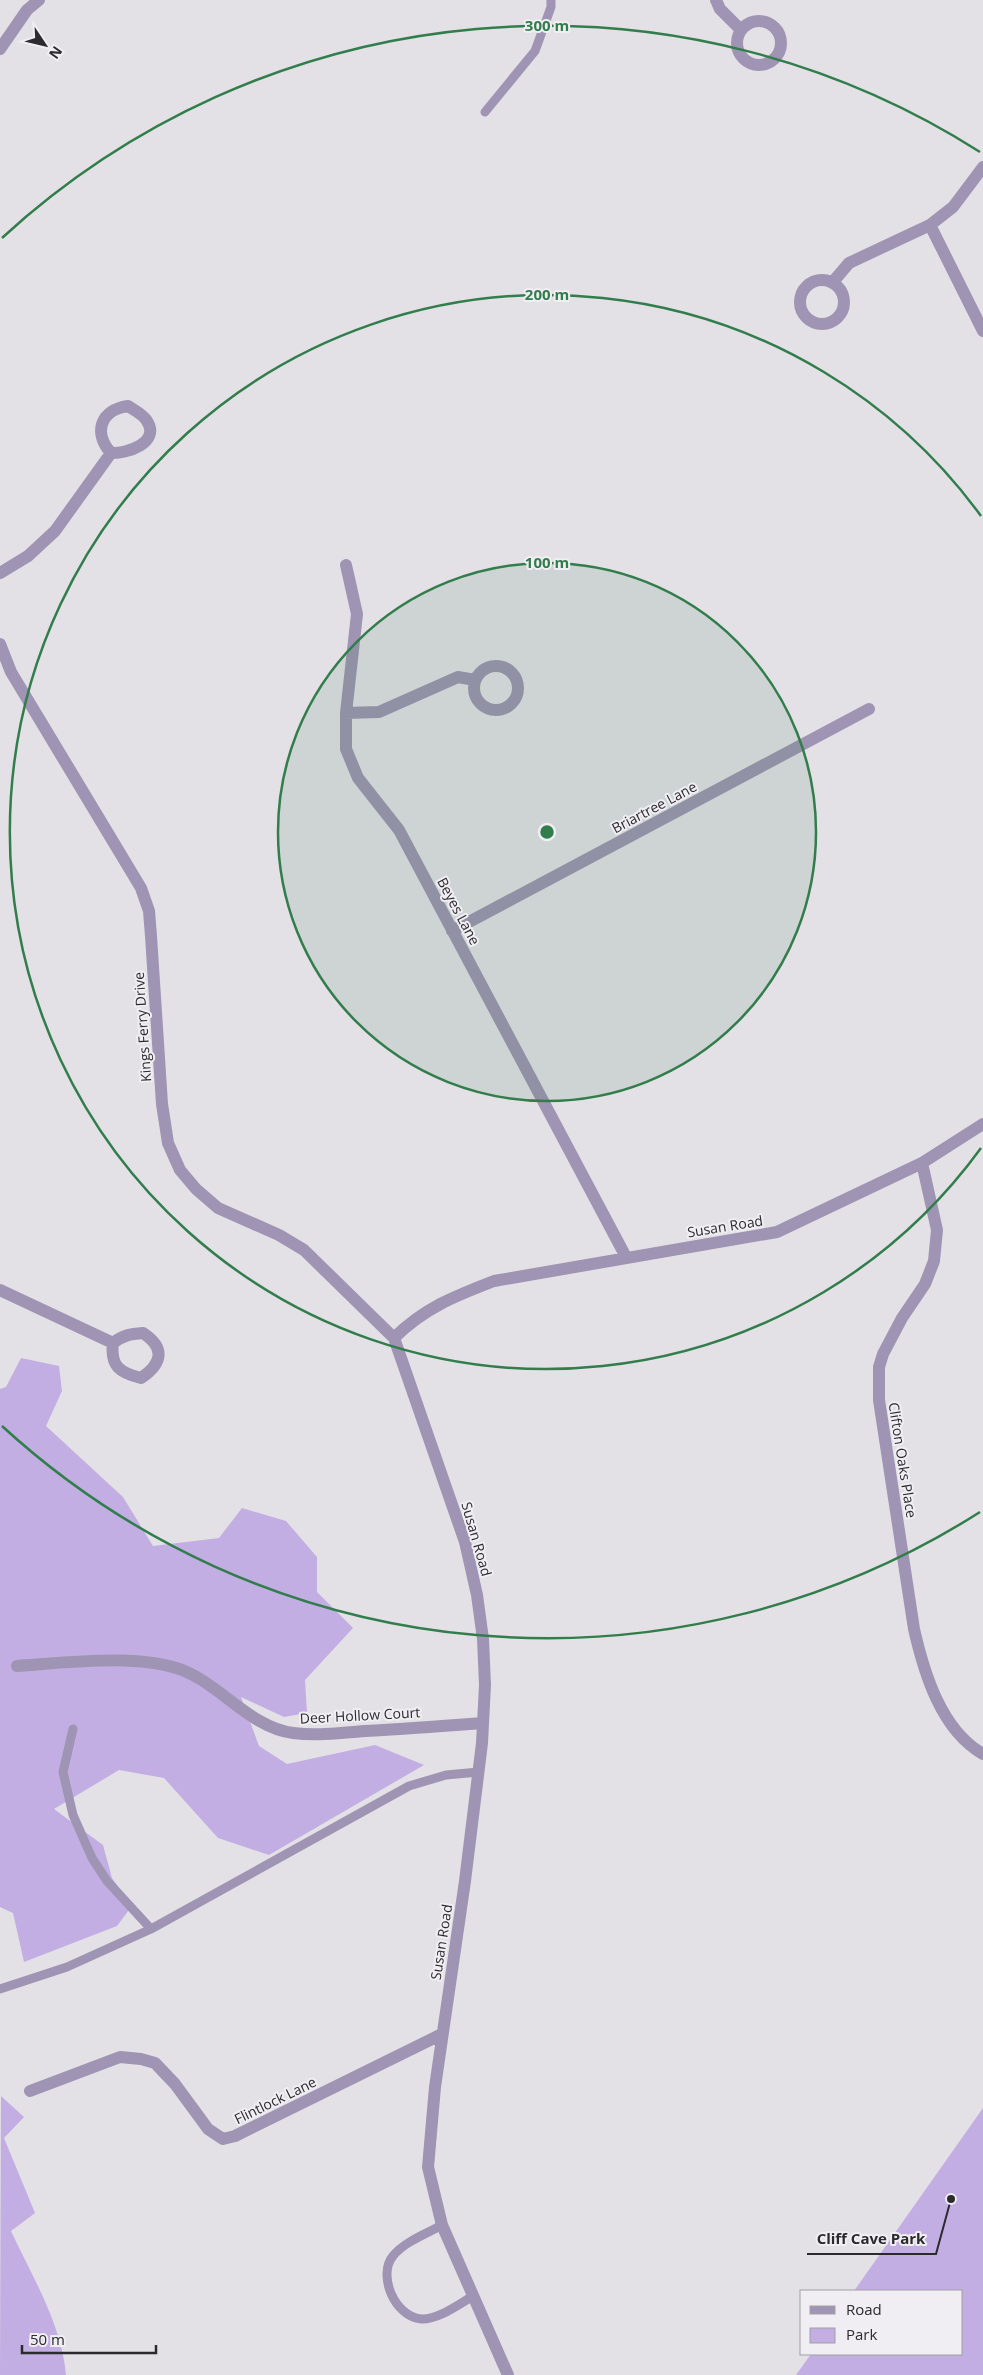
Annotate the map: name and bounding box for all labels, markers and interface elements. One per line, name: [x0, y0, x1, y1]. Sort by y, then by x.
text: 300 m: [525, 15, 569, 35]
north arrow: [20, 20, 70, 70]
text: N: [45, 43, 67, 63]
text: 200 m: [525, 284, 569, 304]
text: 100 m: [525, 552, 569, 572]
street label: Briartree Lane: [608, 777, 700, 837]
centre of rings: [538, 823, 556, 841]
street label: Beyes Lane: [433, 874, 485, 948]
street label: Kings Ferry Drive: [129, 971, 155, 1083]
street label: Susan Road: [686, 1211, 764, 1241]
street label: Clifton Oaks Place: [884, 1401, 922, 1519]
street label: Susan Road: [457, 1500, 497, 1578]
street label: Deer Hollow Court: [299, 1702, 421, 1728]
street label: Susan Road: [426, 1903, 456, 1981]
street label: Flintlock Lane: [231, 2072, 319, 2128]
callout: Cliff Cave Park: [807, 2224, 936, 2254]
text: Cliff Cave Park: [817, 2228, 926, 2248]
legend: [800, 2290, 963, 2355]
text: Road: [846, 2299, 882, 2319]
scale bar: [22, 2322, 156, 2354]
text: Park: [846, 2324, 877, 2344]
text: 50 m: [30, 2329, 65, 2349]

